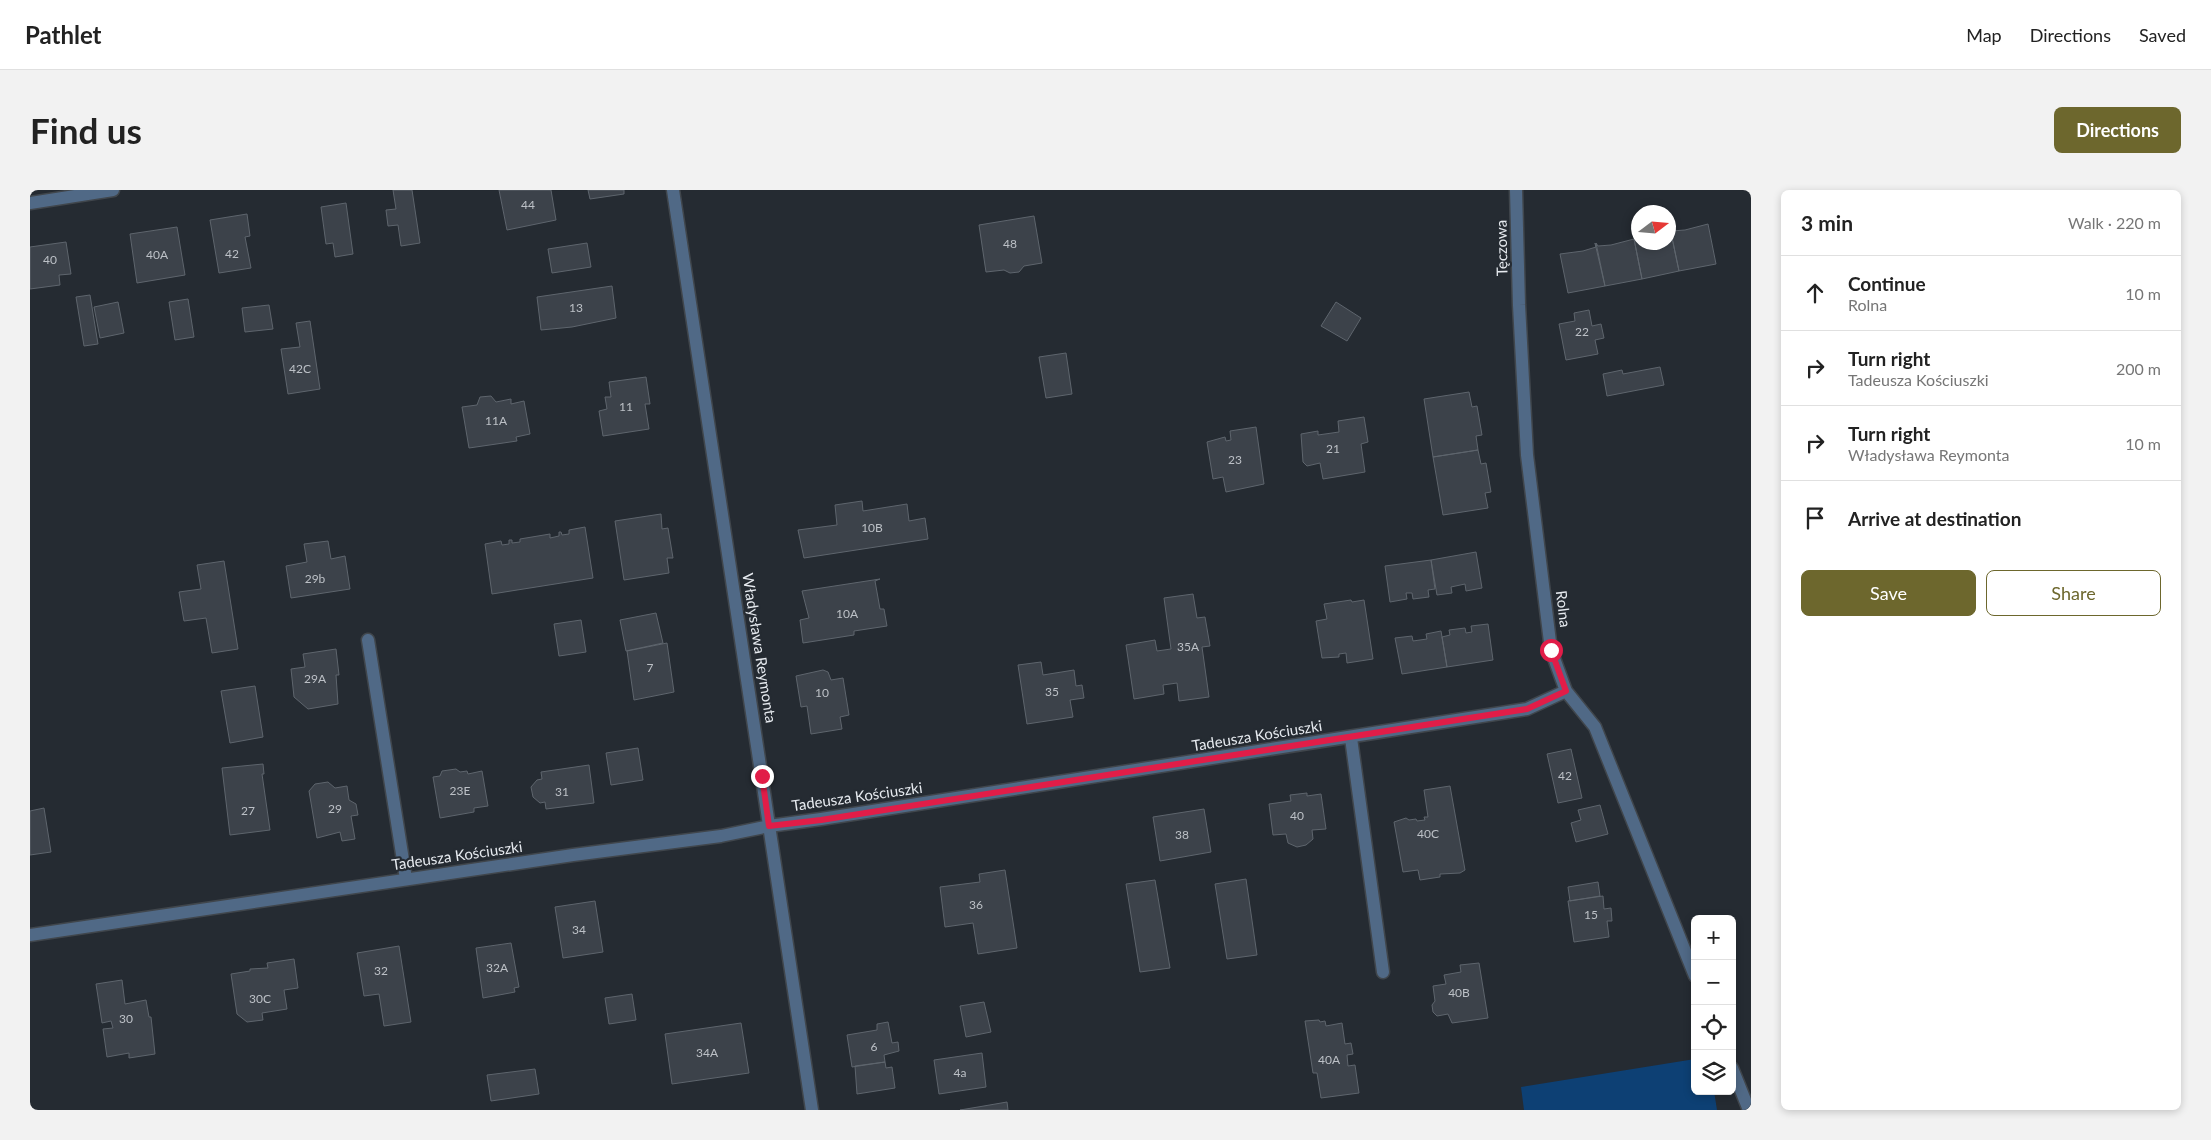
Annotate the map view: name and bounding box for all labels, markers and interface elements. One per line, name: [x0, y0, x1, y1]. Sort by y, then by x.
text: Pathlet: [25, 20, 102, 49]
text: Map: [1966, 24, 2002, 46]
text: Directions: [2030, 24, 2111, 46]
text: Saved: [2139, 24, 2186, 46]
button: Directions: [2054, 107, 2181, 153]
text: Find us: [30, 109, 142, 151]
house number: 44: [521, 197, 535, 212]
north arrow: [1631, 205, 1676, 250]
text: 3 min: [1801, 210, 1853, 235]
text: Walk · 220 m: [2068, 213, 2161, 232]
street label: Tęczowa: [1492, 220, 1510, 276]
house number: 48: [1003, 236, 1017, 251]
house number: 42: [225, 246, 239, 261]
house number: 40A: [146, 247, 169, 262]
house number: 40: [43, 252, 57, 267]
text: Continue: [1848, 272, 1926, 295]
icon: ahead: [1801, 279, 1829, 307]
text: 10 m: [2125, 284, 2161, 303]
text: Rolna: [1848, 295, 1887, 314]
house number: 13: [569, 300, 583, 315]
house number: 22: [1575, 324, 1589, 339]
text: Turn right: [1848, 347, 1930, 370]
icon: right: [1801, 354, 1829, 382]
text: 200 m: [2116, 359, 2161, 378]
house number: 42C: [289, 361, 311, 376]
text: Tadeusza Kościuszki: [1848, 370, 1989, 389]
house number: 11: [619, 399, 633, 414]
house number: 11A: [485, 413, 508, 428]
text: Turn right: [1848, 422, 1930, 445]
icon: right: [1801, 429, 1829, 457]
text: 10 m: [2125, 434, 2161, 453]
house number: 21: [1326, 441, 1340, 456]
text: Władysława Reymonta: [1848, 445, 2009, 464]
house number: 23: [1228, 452, 1242, 467]
icon: arrive: [1801, 504, 1829, 532]
text: Arrive at destination: [1848, 507, 2021, 530]
house number: 10B: [861, 520, 883, 535]
button: Save: [1801, 570, 1976, 616]
button: Share: [1986, 570, 2161, 616]
house number: 29b: [305, 571, 326, 586]
street label: Władysława Reymonta: [739, 572, 781, 724]
street label: Rolna: [1553, 590, 1575, 628]
house number: 10A: [836, 606, 859, 621]
house number: 35A: [1177, 639, 1200, 654]
route start: [1540, 639, 1563, 662]
house number: 7: [647, 660, 654, 675]
house number: 29A: [304, 671, 327, 686]
house number: 35: [1045, 684, 1059, 699]
house number: 10: [815, 685, 829, 700]
street label: Tadeusza Kościuszki: [1190, 716, 1323, 754]
route end: [751, 765, 774, 788]
house number: 42: [1558, 768, 1572, 783]
street label: Tadeusza Kościuszki: [790, 778, 923, 814]
house number: 23E: [450, 783, 470, 798]
house number: 31: [555, 784, 569, 799]
house number: 29: [328, 801, 342, 816]
house number: 27: [241, 803, 255, 818]
house number: 40: [1290, 808, 1304, 823]
house number: 40C: [1417, 826, 1439, 841]
house number: 38: [1175, 827, 1189, 842]
street label: Tadeusza Kościuszki: [390, 837, 523, 873]
house number: 36: [969, 897, 983, 912]
house number: 15: [1584, 907, 1598, 922]
map controls: [1691, 915, 1736, 1095]
button: +: [1691, 915, 1736, 960]
house number: 34: [572, 922, 586, 937]
house number: 32A: [486, 960, 509, 975]
button: −: [1691, 960, 1736, 1005]
house number: 32: [374, 963, 388, 978]
house number: 40B: [1448, 985, 1470, 1000]
house number: 30C: [249, 991, 271, 1006]
button: locate: [1691, 1005, 1736, 1050]
house number: 30: [119, 1011, 133, 1026]
house number: 6: [871, 1039, 878, 1054]
house number: 34A: [696, 1045, 719, 1060]
button: layers: [1691, 1050, 1736, 1095]
house number: 40A: [1318, 1052, 1341, 1067]
house number: 4a: [954, 1065, 966, 1080]

